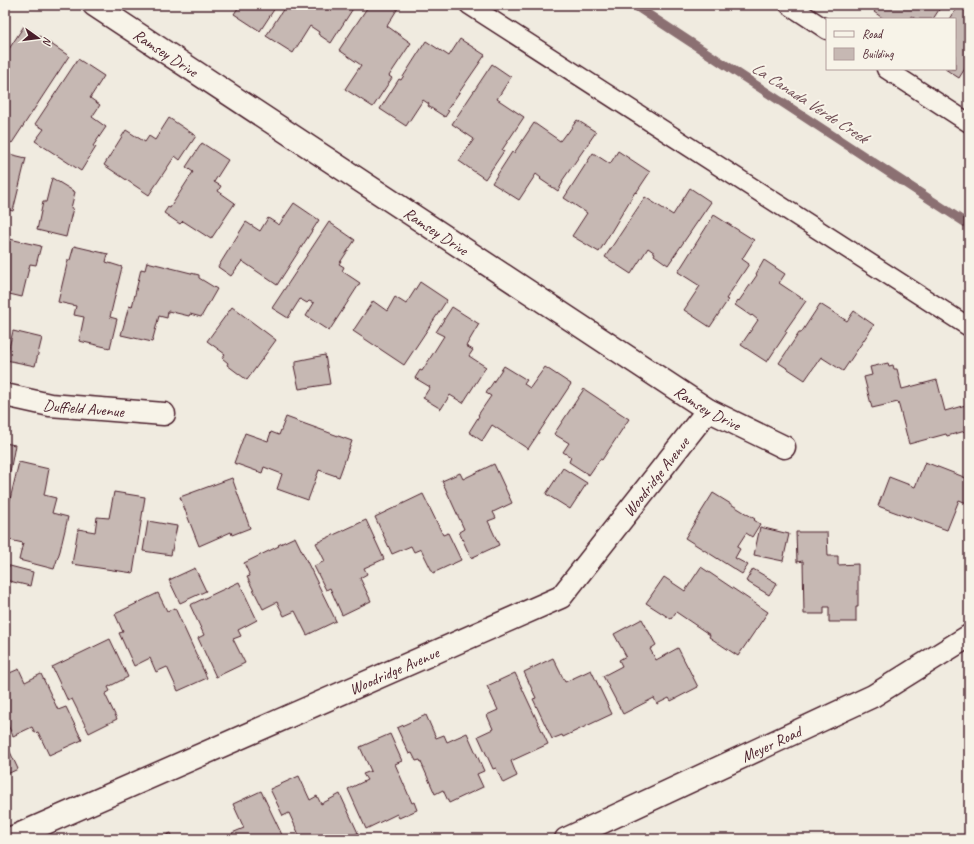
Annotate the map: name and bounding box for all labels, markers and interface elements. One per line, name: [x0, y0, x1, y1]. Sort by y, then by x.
north arrow: [18, 18, 58, 58]
legend: [826, 18, 956, 70]
street label: Ramsey Drive: [129, 25, 203, 83]
text: Road: [862, 26, 884, 42]
text: N: [40, 35, 55, 48]
text: Building: [862, 46, 894, 62]
water label: La Canada Verde Creek: [748, 57, 875, 150]
street label: Ramsey Drive: [400, 203, 473, 261]
street label: Ramsey Drive: [670, 382, 745, 436]
street label: Duffield Avenue: [41, 395, 126, 422]
street label: Woodridge Avenue: [619, 432, 695, 521]
street label: Woodridge Avenue: [346, 642, 444, 700]
street label: Meyer Road: [738, 721, 807, 767]

